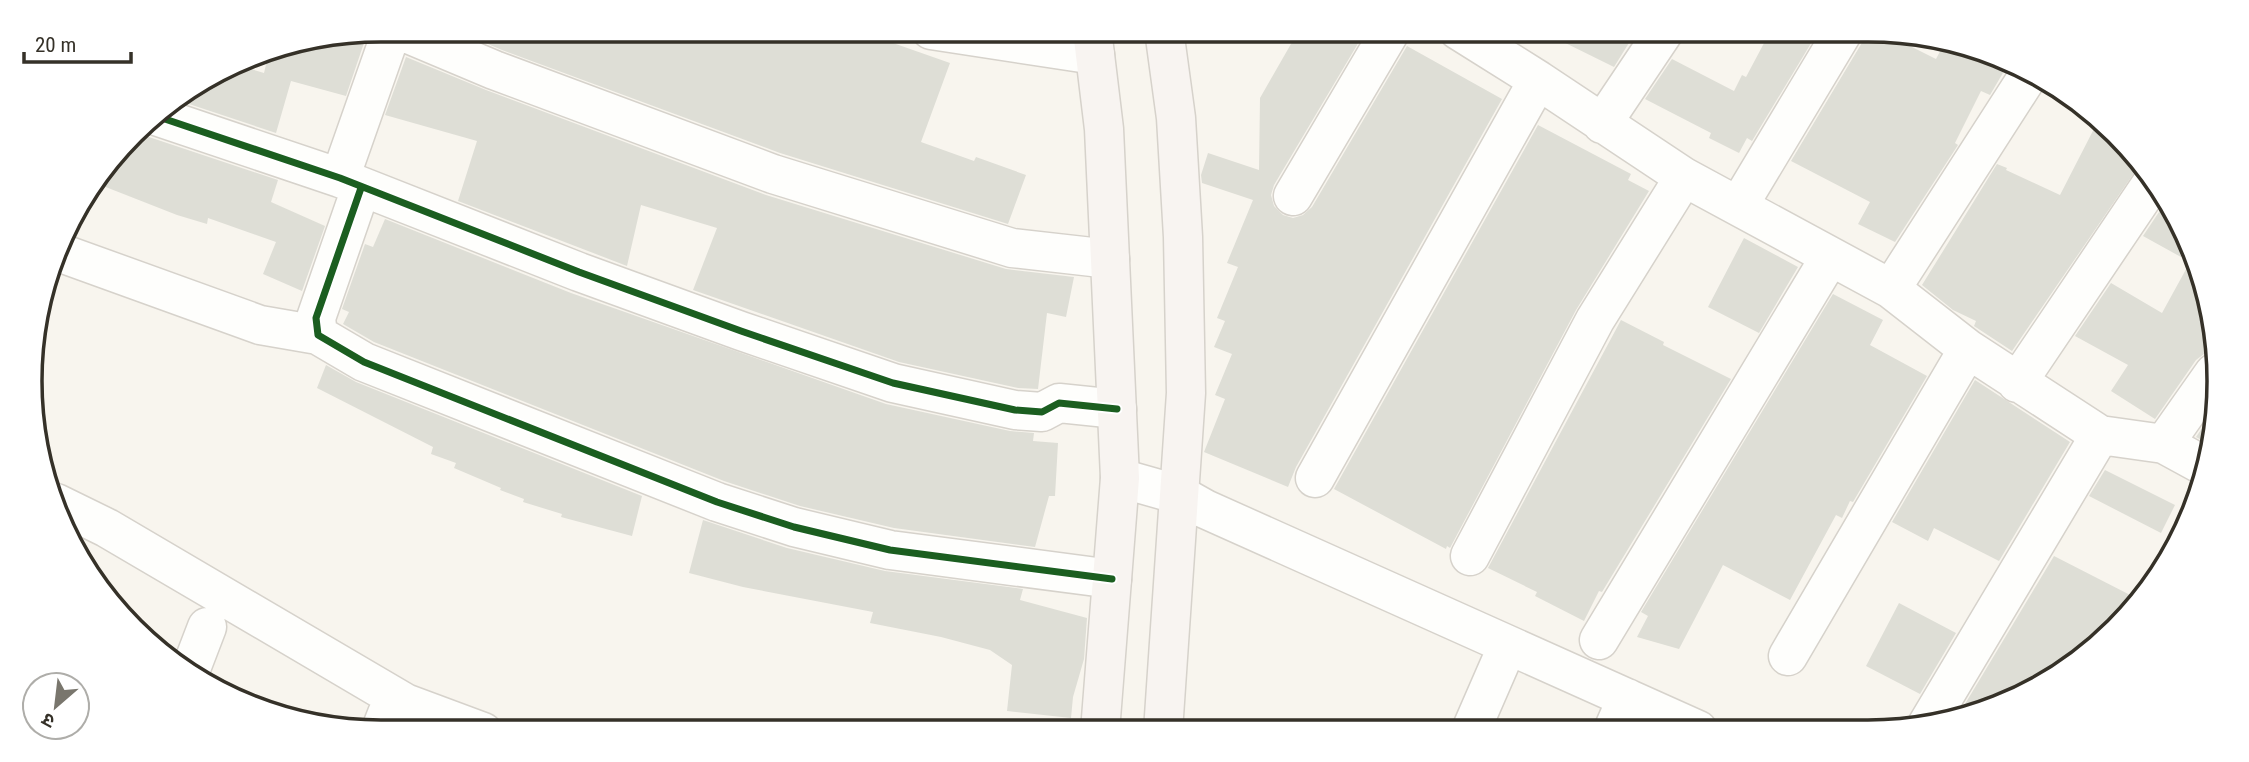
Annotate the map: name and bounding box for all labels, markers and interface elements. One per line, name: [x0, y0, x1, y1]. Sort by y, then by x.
scale bar: [24, 21, 131, 65]
text: 20 m: [35, 33, 76, 57]
north arrow: [21, 671, 91, 741]
text: उ: [37, 707, 59, 733]

